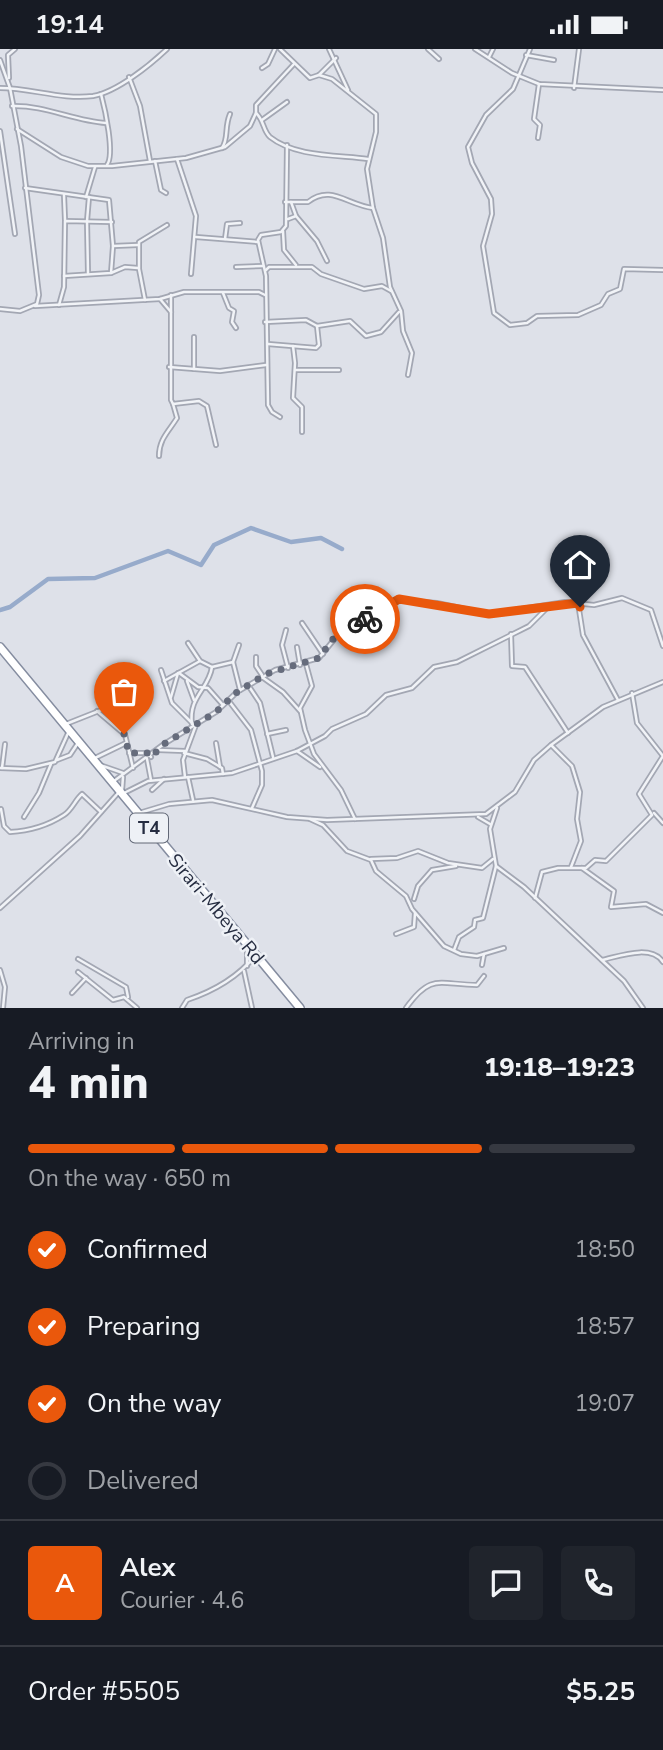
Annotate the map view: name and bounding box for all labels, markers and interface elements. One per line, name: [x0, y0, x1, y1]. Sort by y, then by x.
text: 19:14: [35, 7, 104, 42]
pin: [550, 535, 610, 607]
icon: home: [561, 546, 599, 584]
courier: [330, 584, 400, 654]
icon: bike: [346, 600, 384, 638]
pin: [94, 662, 154, 734]
icon: bag: [105, 673, 143, 711]
road number: T4: [130, 813, 168, 843]
street label: Sirari-Mbeya Rd: [162, 848, 270, 970]
text: Arriving in: [28, 1026, 135, 1057]
text: 19:18–19:23: [484, 1050, 635, 1085]
text: 4 min: [28, 1051, 149, 1114]
text: On the way · 650 m: [28, 1163, 231, 1194]
icon: check: [28, 1231, 66, 1269]
text: Confirmed: [87, 1232, 208, 1267]
text: 18:50: [575, 1234, 635, 1265]
icon: check: [28, 1308, 66, 1346]
text: Preparing: [87, 1309, 200, 1344]
text: 18:57: [575, 1311, 635, 1342]
icon: check: [28, 1385, 66, 1423]
text: On the way: [87, 1386, 221, 1421]
text: 19:07: [575, 1388, 635, 1419]
text: Delivered: [87, 1463, 199, 1498]
button: chat: [469, 1546, 543, 1620]
button: phone: [561, 1546, 635, 1620]
text: Alex: [120, 1550, 176, 1585]
text: A: [55, 1566, 75, 1601]
text: Courier · 4.6: [120, 1585, 244, 1616]
text: Order #5505: [28, 1674, 180, 1709]
text: $5.25: [566, 1674, 635, 1709]

